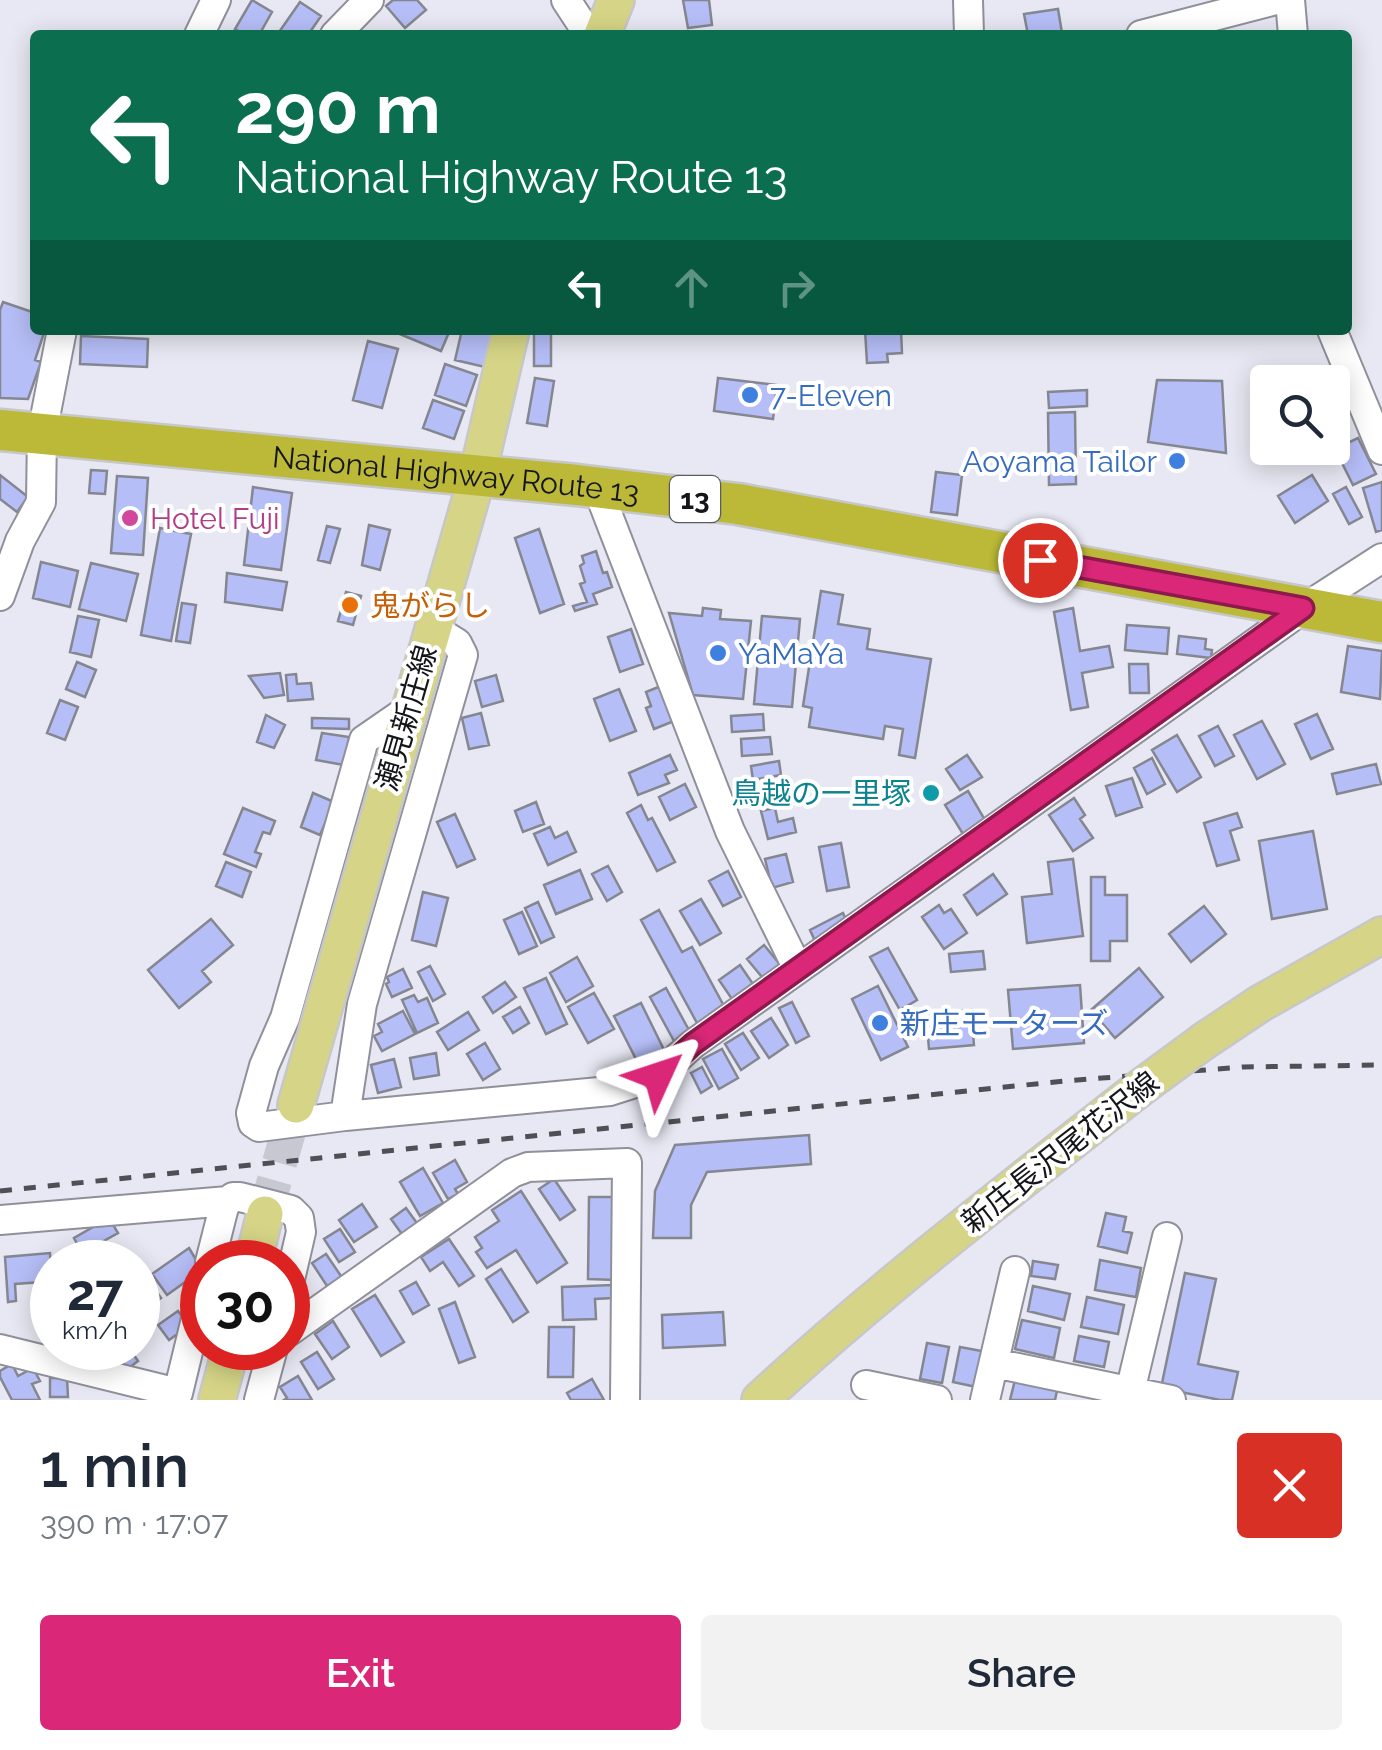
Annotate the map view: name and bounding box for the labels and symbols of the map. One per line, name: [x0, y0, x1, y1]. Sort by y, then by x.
place label: 7-Eleven: [770, 378, 892, 413]
marker: 7-Eleven: [739, 384, 761, 406]
street label: National Highway Route 13: [271, 439, 641, 510]
place label: Aoyama Tailor: [962, 444, 1157, 479]
marker: Aoyama Tailor: [1166, 450, 1188, 472]
road number: 13: [670, 476, 720, 522]
place label: Hotel Fuji: [150, 501, 280, 536]
marker: Hotel Fuji: [119, 507, 141, 529]
pin: [998, 518, 1083, 603]
place label: 鬼がらし: [370, 588, 490, 623]
marker: 鬼がらし: [339, 594, 361, 616]
place label: YaMaYa: [738, 636, 844, 671]
street label: 瀬見新庄線: [369, 641, 443, 795]
marker: YaMaYa: [707, 642, 729, 664]
place label: 鳥越の一里塚: [731, 776, 911, 811]
marker: 鳥越の一里塚: [920, 782, 942, 804]
place label: 新庄モーターズ: [900, 1006, 1109, 1041]
marker: 新庄モーターズ: [869, 1012, 891, 1034]
position arrow: [606, 1024, 710, 1128]
street label: 新庄長沢尾花沢線: [955, 1064, 1165, 1240]
speed limit sign: 30: [180, 1240, 310, 1370]

